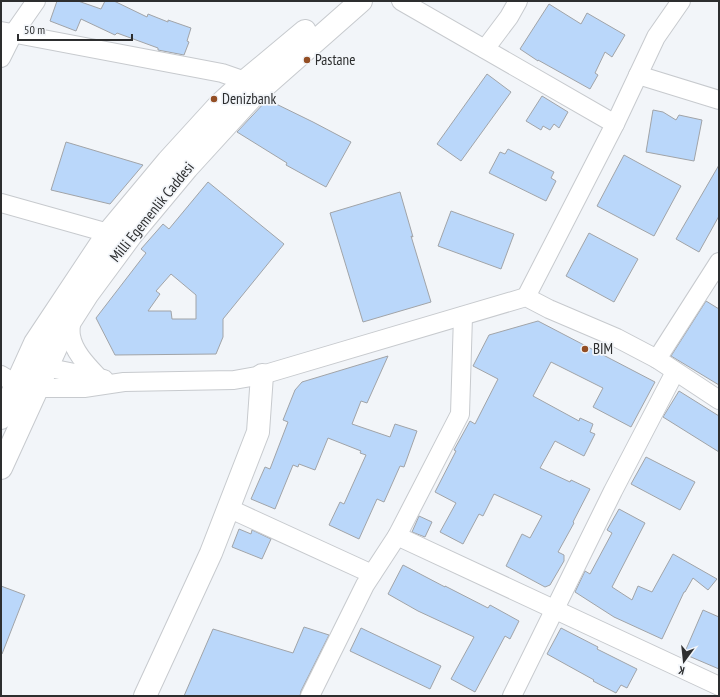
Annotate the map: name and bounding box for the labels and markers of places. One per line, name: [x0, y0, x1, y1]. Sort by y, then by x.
place label: Pastane: [315, 50, 355, 69]
marker: Pastane: [302, 55, 312, 65]
place label: Denizbank: [222, 89, 276, 108]
marker: Denizbank: [209, 94, 219, 104]
place label: BIM: [593, 339, 613, 358]
marker: BIM: [580, 344, 590, 354]

